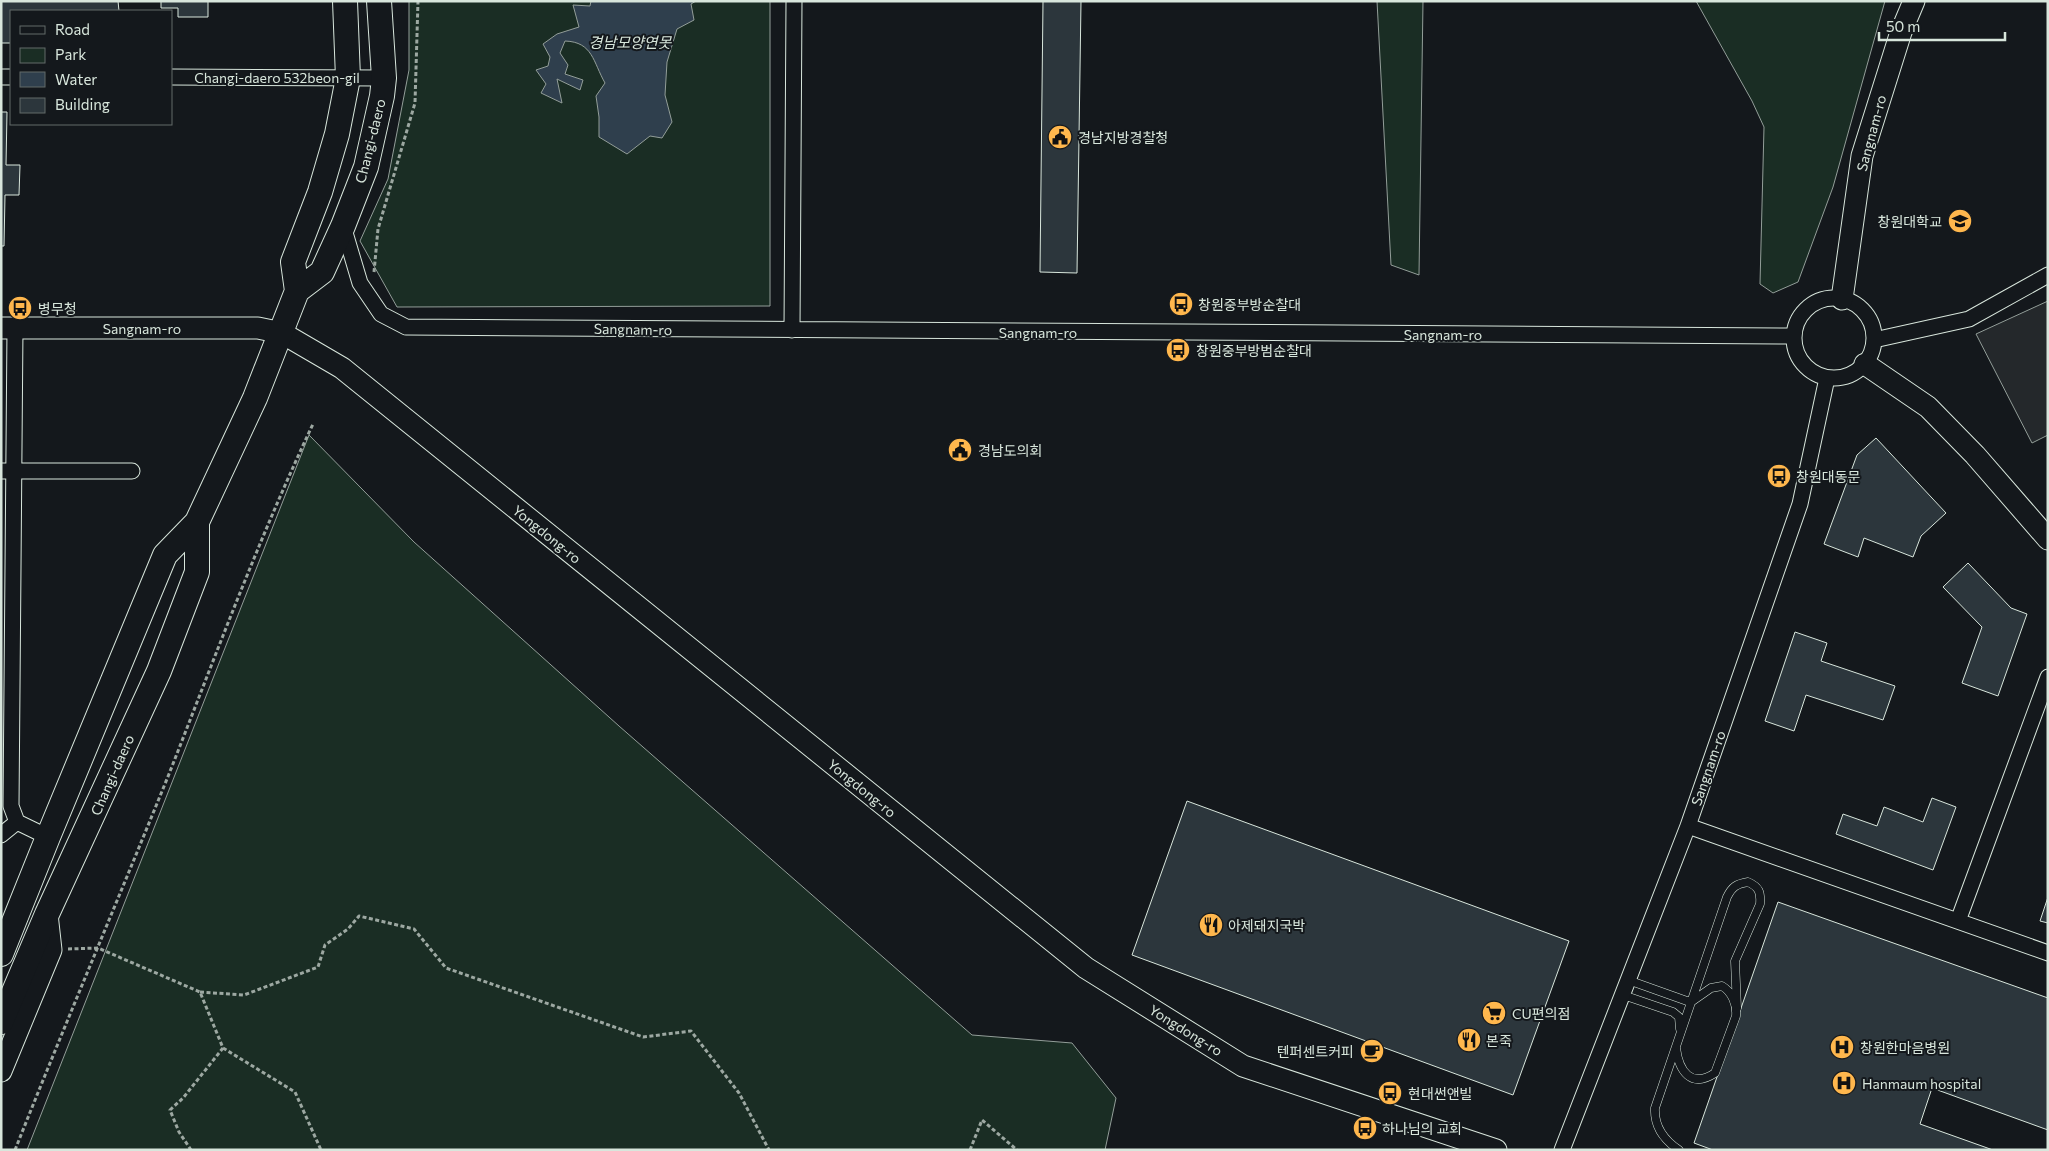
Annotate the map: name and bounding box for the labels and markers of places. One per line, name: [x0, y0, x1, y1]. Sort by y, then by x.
public building icon: 경남지방경찰청: [1047, 124, 1073, 150]
place label: 경남지방경찰청: [1078, 129, 1168, 146]
school or university icon: 창원대학교: [1947, 208, 1973, 234]
place label: 창원대학교: [1878, 213, 1942, 230]
bus stop icon: 창원중부방순찰대: [1168, 291, 1194, 317]
bus stop icon: 병무청: [7, 295, 33, 321]
place label: 창원중부방순찰대: [1198, 296, 1301, 313]
place label: 병무청: [38, 300, 77, 317]
bus stop icon: 창원중부방범순찰대: [1165, 337, 1191, 363]
place label: 창원중부방범순찰대: [1196, 342, 1312, 359]
public building icon: 경남도의회: [947, 437, 973, 463]
place label: 경남도의회: [978, 442, 1042, 459]
bus stop icon: 창원대동문: [1766, 463, 1792, 489]
place label: 창원대동문: [1796, 468, 1861, 485]
restaurant icon: 아제돼지국박: [1198, 912, 1224, 938]
place label: 아제돼지국박: [1228, 917, 1305, 934]
supermarket icon: CU편의점: [1481, 1000, 1507, 1026]
place label: CU편의점: [1512, 1005, 1570, 1022]
restaurant icon: 본죽: [1456, 1027, 1482, 1053]
place label: 본죽: [1486, 1032, 1512, 1049]
hospital icon: 창원한마음병원: [1829, 1034, 1855, 1060]
cafe icon: 텐퍼센트커피: [1359, 1038, 1385, 1064]
place label: 창원한마음병원: [1860, 1039, 1950, 1056]
place label: 텐퍼센트커피: [1277, 1043, 1354, 1060]
hospital icon: Hanmaum hospital: [1831, 1070, 1857, 1096]
place label: Hanmaum hospital: [1862, 1075, 1981, 1092]
bus stop icon: 현대썬앤빌: [1377, 1080, 1403, 1106]
place label: 현대썬앤빌: [1408, 1085, 1472, 1102]
bus stop icon: 하나님의 교회: [1352, 1115, 1378, 1141]
place label: 하나님의 교회: [1382, 1120, 1462, 1137]

